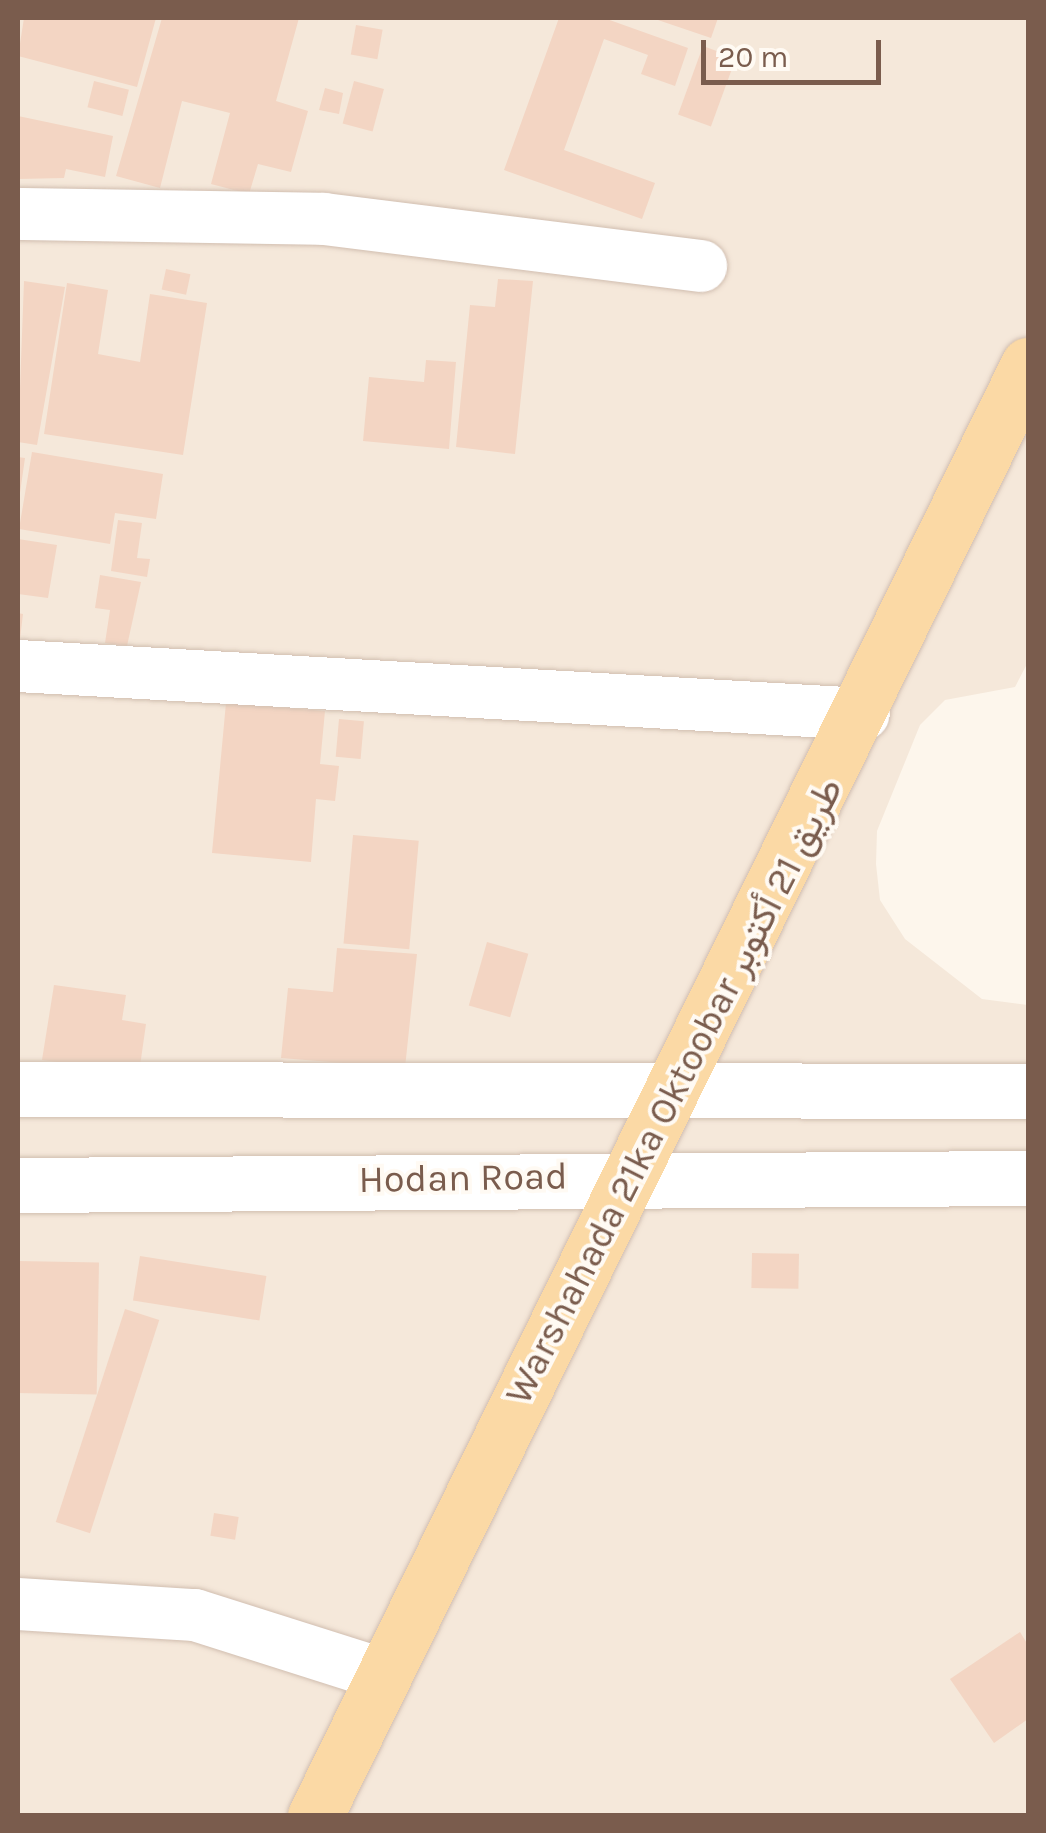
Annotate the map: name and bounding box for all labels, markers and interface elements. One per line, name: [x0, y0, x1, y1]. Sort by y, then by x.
scale bar: [706, 20, 886, 82]
text: 20 m: [718, 39, 788, 75]
street label: Warshahada 21ka Oktoobar طريق 21 أكتوبر: [496, 770, 852, 1412]
street label: Hodan Road: [358, 1153, 568, 1203]

